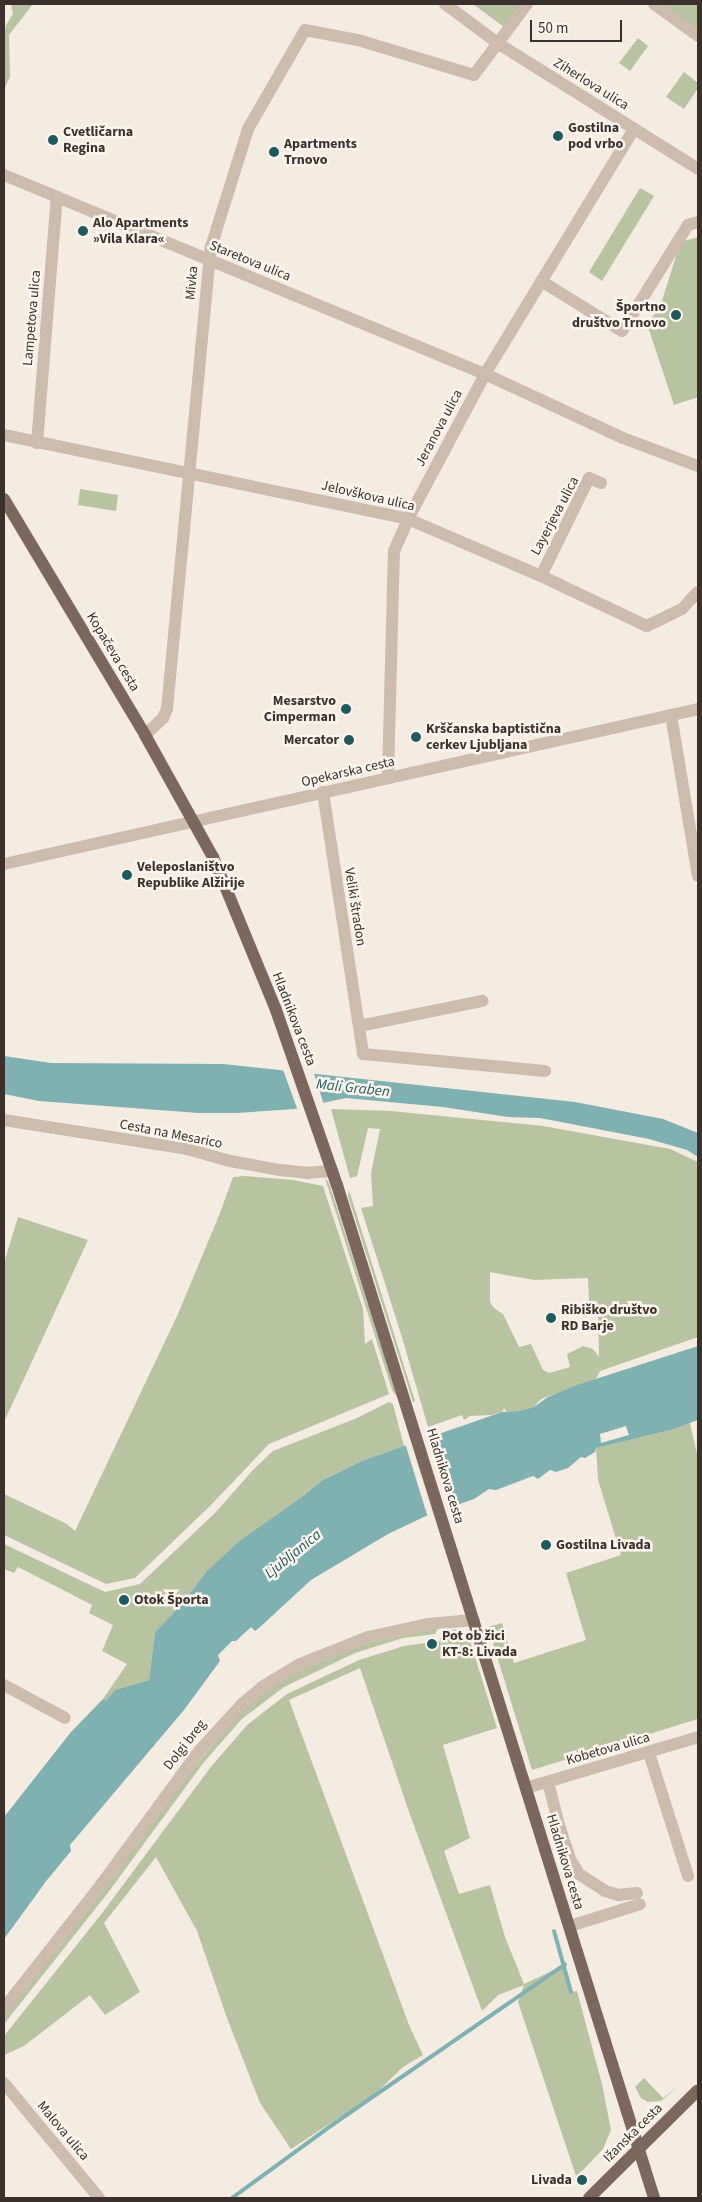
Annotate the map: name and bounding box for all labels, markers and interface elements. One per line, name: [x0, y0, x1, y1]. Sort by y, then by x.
scale bar: [532, 10, 624, 42]
text: 50 m: [538, 18, 568, 39]
street label: Ziherlova ulica: [550, 54, 632, 114]
place label: Gostilna pod vrbo: [568, 120, 623, 152]
place label: Cvetličarna Regina: [63, 124, 133, 156]
marker: Gostilna pod vrbo: [552, 130, 564, 142]
marker: Cvetličarna Regina: [47, 134, 59, 146]
place label: Apartments Trnovo: [284, 136, 357, 168]
marker: Apartments Trnovo: [268, 146, 280, 158]
place label: Alo Apartments »Vila Klara«: [93, 215, 188, 248]
marker: Alo Apartments »Vila Klara«: [77, 225, 89, 237]
street label: Staretova ulica: [207, 237, 293, 285]
street label: Mivka: [182, 265, 202, 301]
street label: Lampetova ulica: [19, 269, 45, 367]
place label: Športno društvo Trnovo: [572, 299, 666, 332]
marker: Športno društvo Trnovo: [670, 309, 682, 321]
street label: Jeranova ulica: [412, 387, 466, 469]
street label: Layerjeva ulica: [527, 474, 583, 558]
street label: Jelovškova ulica: [320, 477, 416, 515]
street label: Kopačeva cesta: [83, 609, 143, 695]
place label: Mesarstvo Cimperman: [264, 693, 336, 726]
marker: Mesarstvo Cimperman: [340, 703, 352, 715]
place label: Krščanska baptistična cerkev Ljubljana: [426, 721, 561, 754]
marker: Krščanska baptistična cerkev Ljubljana: [410, 731, 422, 743]
place label: Mercator: [284, 732, 339, 748]
marker: Mercator: [343, 734, 355, 746]
street label: Opekarska cesta: [300, 753, 396, 791]
place label: Veleposlaništvo Republike Alžirije: [137, 859, 245, 892]
street label: Veliki štradon: [341, 867, 369, 947]
marker: Veleposlaništvo Republike Alžirije: [121, 869, 133, 881]
street label: Hladnikova cesta: [268, 970, 320, 1068]
water label: Mali Graben: [315, 1075, 391, 1101]
street label: Cesta na Mesarico: [118, 1116, 224, 1152]
place label: Ribiško društvo RD Barje: [561, 1302, 657, 1334]
marker: Ribiško društvo RD Barje: [545, 1312, 557, 1324]
street label: Hladnikova cesta: [422, 1426, 468, 1526]
water label: Ljubljanica: [261, 1526, 325, 1582]
place label: Gostilna Livada: [556, 1537, 651, 1553]
marker: Gostilna Livada: [540, 1539, 552, 1551]
place label: Otok Športa: [134, 1592, 209, 1608]
marker: Otok Športa: [118, 1594, 130, 1606]
place label: Pot ob žici KT-8: Livada: [442, 1628, 517, 1660]
marker: Pot ob žici KT-8: Livada: [426, 1638, 438, 1650]
street label: Dolgi breg: [160, 1716, 210, 1774]
street label: Kobetova ulica: [564, 1729, 652, 1769]
street label: Hladnikova cesta: [542, 1812, 588, 1912]
street label: Malova ulica: [33, 2098, 93, 2164]
street label: Ižanska cesta: [600, 2100, 666, 2166]
place label: Livada: [531, 2172, 572, 2188]
marker: Livada: [576, 2174, 588, 2186]

